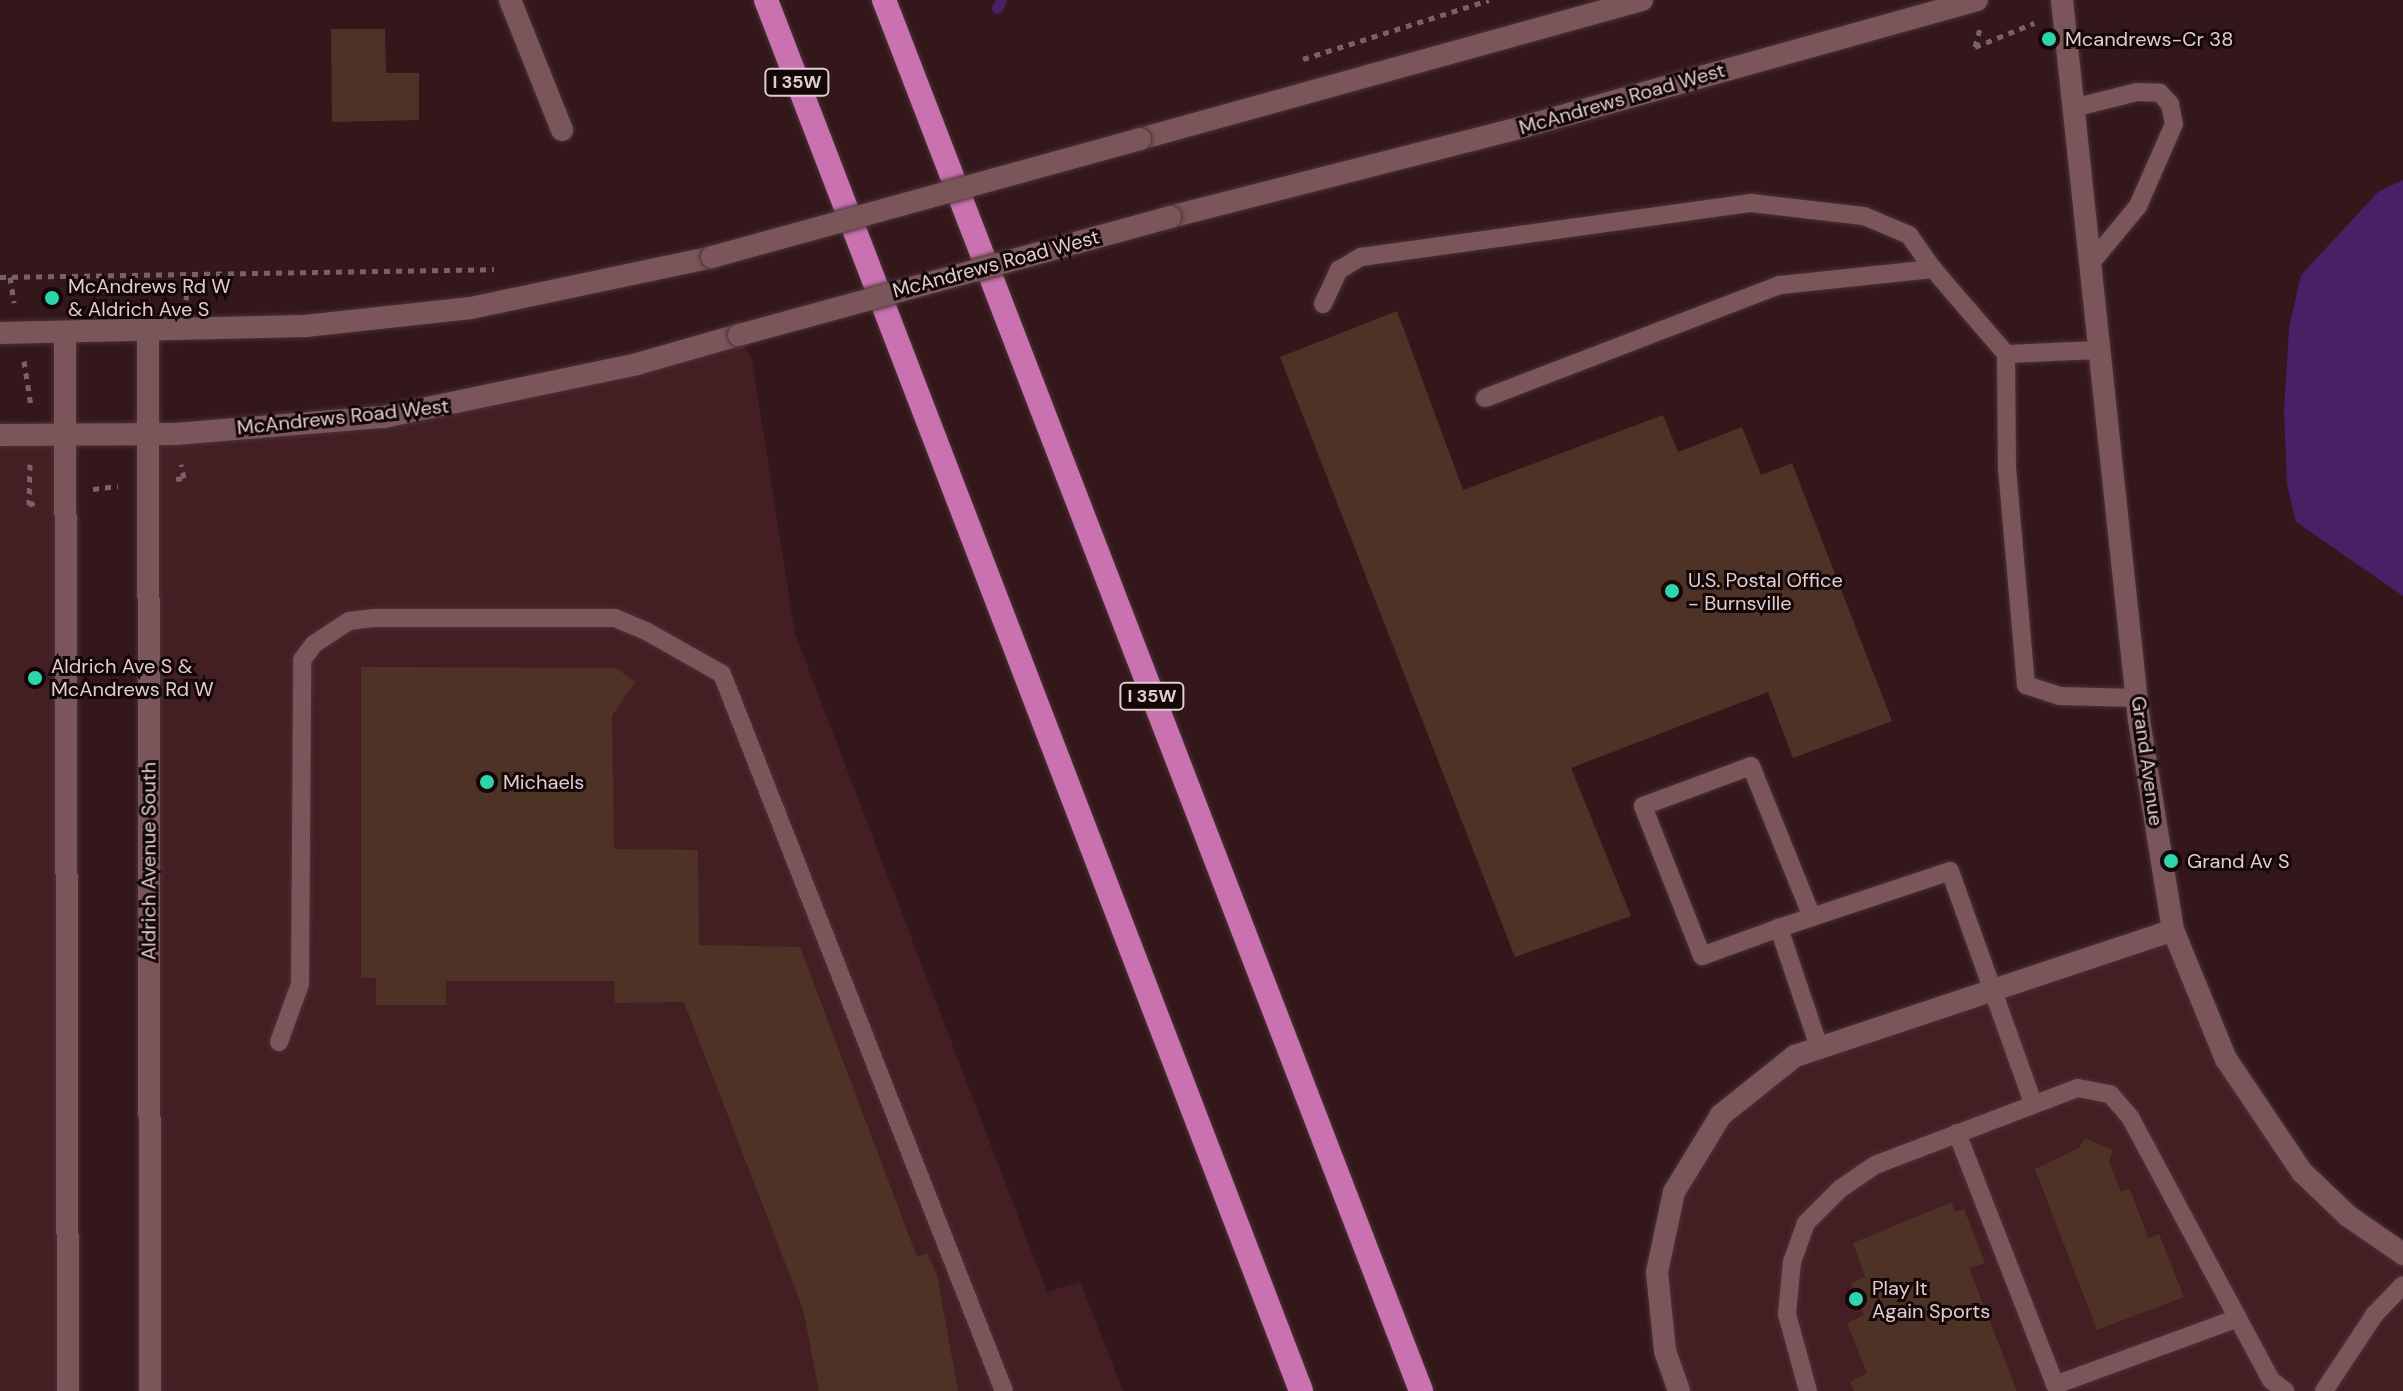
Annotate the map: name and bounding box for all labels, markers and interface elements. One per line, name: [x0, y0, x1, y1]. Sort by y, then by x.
place label: Mcandrews-Cr 38: [2065, 27, 2233, 51]
marker: Mcandrews-Cr 38: [2040, 30, 2058, 48]
street label: McAndrews Road West: [1516, 58, 1728, 140]
road number: I 35W: [763, 68, 831, 96]
street label: McAndrews Road West: [890, 225, 1102, 303]
place label: McAndrews Rd W & Aldrich Ave S: [68, 274, 231, 321]
marker: McAndrews Rd W & Aldrich Ave S: [43, 289, 61, 307]
street label: McAndrews Road West: [236, 394, 450, 440]
place label: U.S. Postal Office - Burnsville: [1688, 568, 1843, 615]
marker: U.S. Postal Office - Burnsville: [1663, 582, 1681, 600]
place label: Aldrich Ave S & McAndrews Rd W: [51, 654, 214, 701]
marker: Aldrich Ave S & McAndrews Rd W: [26, 669, 44, 687]
road number: I 35W: [1118, 682, 1186, 710]
street label: Grand Avenue: [2126, 695, 2168, 827]
street label: Aldrich Avenue South: [137, 762, 161, 960]
place label: Michaels: [503, 770, 584, 794]
marker: Michaels: [478, 773, 496, 791]
place label: Grand Av S: [2187, 849, 2289, 873]
marker: Grand Av S: [2162, 852, 2180, 870]
place label: Play It Again Sports: [1872, 1276, 1990, 1323]
marker: Play It Again Sports: [1847, 1290, 1865, 1308]

